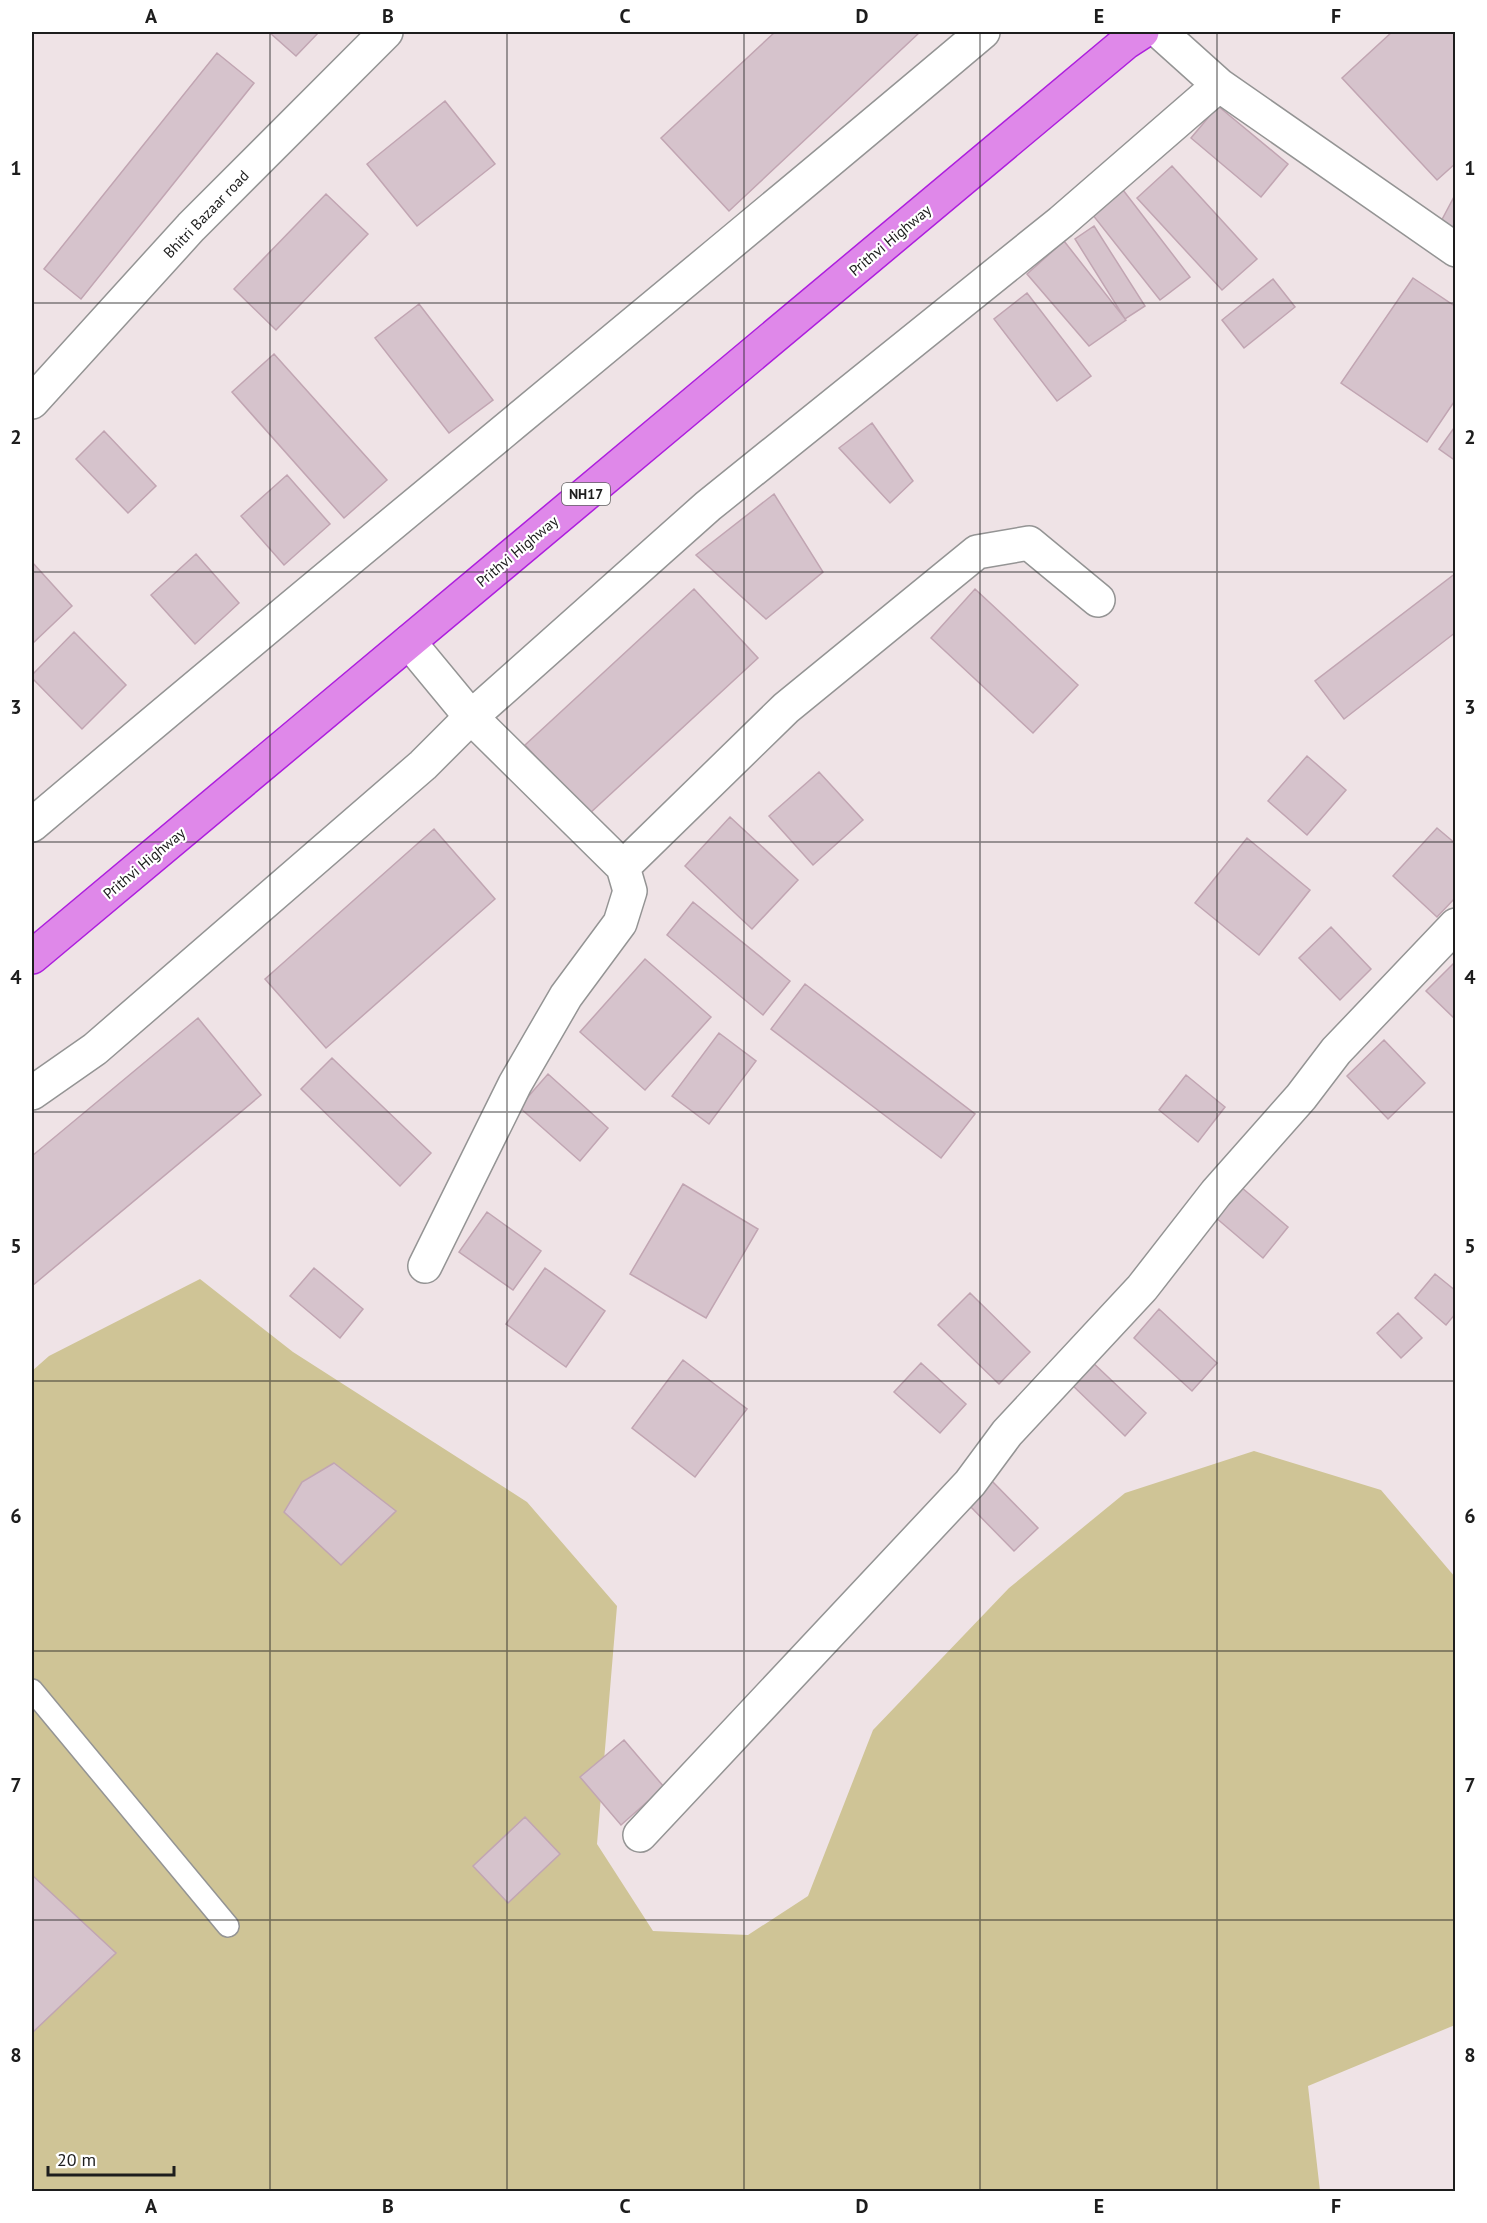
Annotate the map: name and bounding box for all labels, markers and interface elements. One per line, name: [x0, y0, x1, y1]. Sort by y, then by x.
text: A: [145, 3, 158, 29]
text: B: [382, 3, 394, 29]
text: C: [619, 3, 631, 29]
text: D: [856, 3, 869, 29]
text: E: [1094, 3, 1104, 29]
text: F: [1331, 3, 1341, 29]
text: 1: [10, 155, 22, 181]
text: 1: [1464, 155, 1476, 181]
street label: Bhitri Bazaar road: [159, 166, 253, 262]
street label: Prithvi Highway: [845, 200, 935, 280]
text: 2: [10, 424, 22, 450]
text: 2: [1464, 424, 1476, 450]
road number: NH17: [562, 483, 610, 505]
street label: Prithvi Highway: [472, 511, 562, 591]
text: 3: [10, 694, 22, 720]
text: 3: [1464, 694, 1476, 720]
street label: Prithvi Highway: [99, 823, 189, 903]
text: 4: [10, 964, 22, 990]
text: 4: [1464, 964, 1476, 990]
text: 5: [10, 1233, 22, 1259]
text: 5: [1464, 1233, 1476, 1259]
text: 6: [10, 1503, 22, 1529]
text: 6: [1464, 1503, 1476, 1529]
text: 7: [10, 1772, 22, 1798]
text: 7: [1464, 1772, 1476, 1798]
text: 8: [10, 2042, 22, 2068]
text: 8: [1464, 2042, 1476, 2068]
scale bar: [48, 2139, 174, 2177]
text: 20 m: [57, 2148, 96, 2171]
text: A: [145, 2193, 158, 2219]
text: B: [382, 2193, 394, 2219]
text: C: [619, 2193, 631, 2219]
text: D: [856, 2193, 869, 2219]
text: E: [1094, 2193, 1104, 2219]
text: F: [1331, 2193, 1341, 2219]

